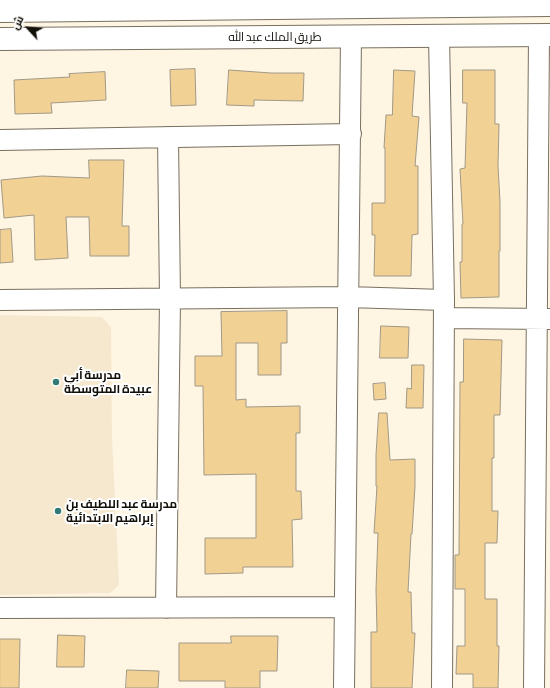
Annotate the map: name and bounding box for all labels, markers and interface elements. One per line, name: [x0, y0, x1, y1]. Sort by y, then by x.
north arrow: [8, 8, 48, 48]
text: ش: [9, 14, 26, 32]
street label: طريق الملك عبد الله: [228, 30, 322, 44]
place label: مدرسة أبي عبيدة المتوسطة: [64, 368, 152, 396]
marker: مدرسة أبي عبيدة المتوسطة: [51, 377, 61, 387]
place label: مدرسة عبد اللطيف بن إبراهيم الابتدائية: [66, 497, 177, 525]
marker: مدرسة عبد اللطيف بن إبراهيم الابتدائية: [53, 506, 63, 516]

